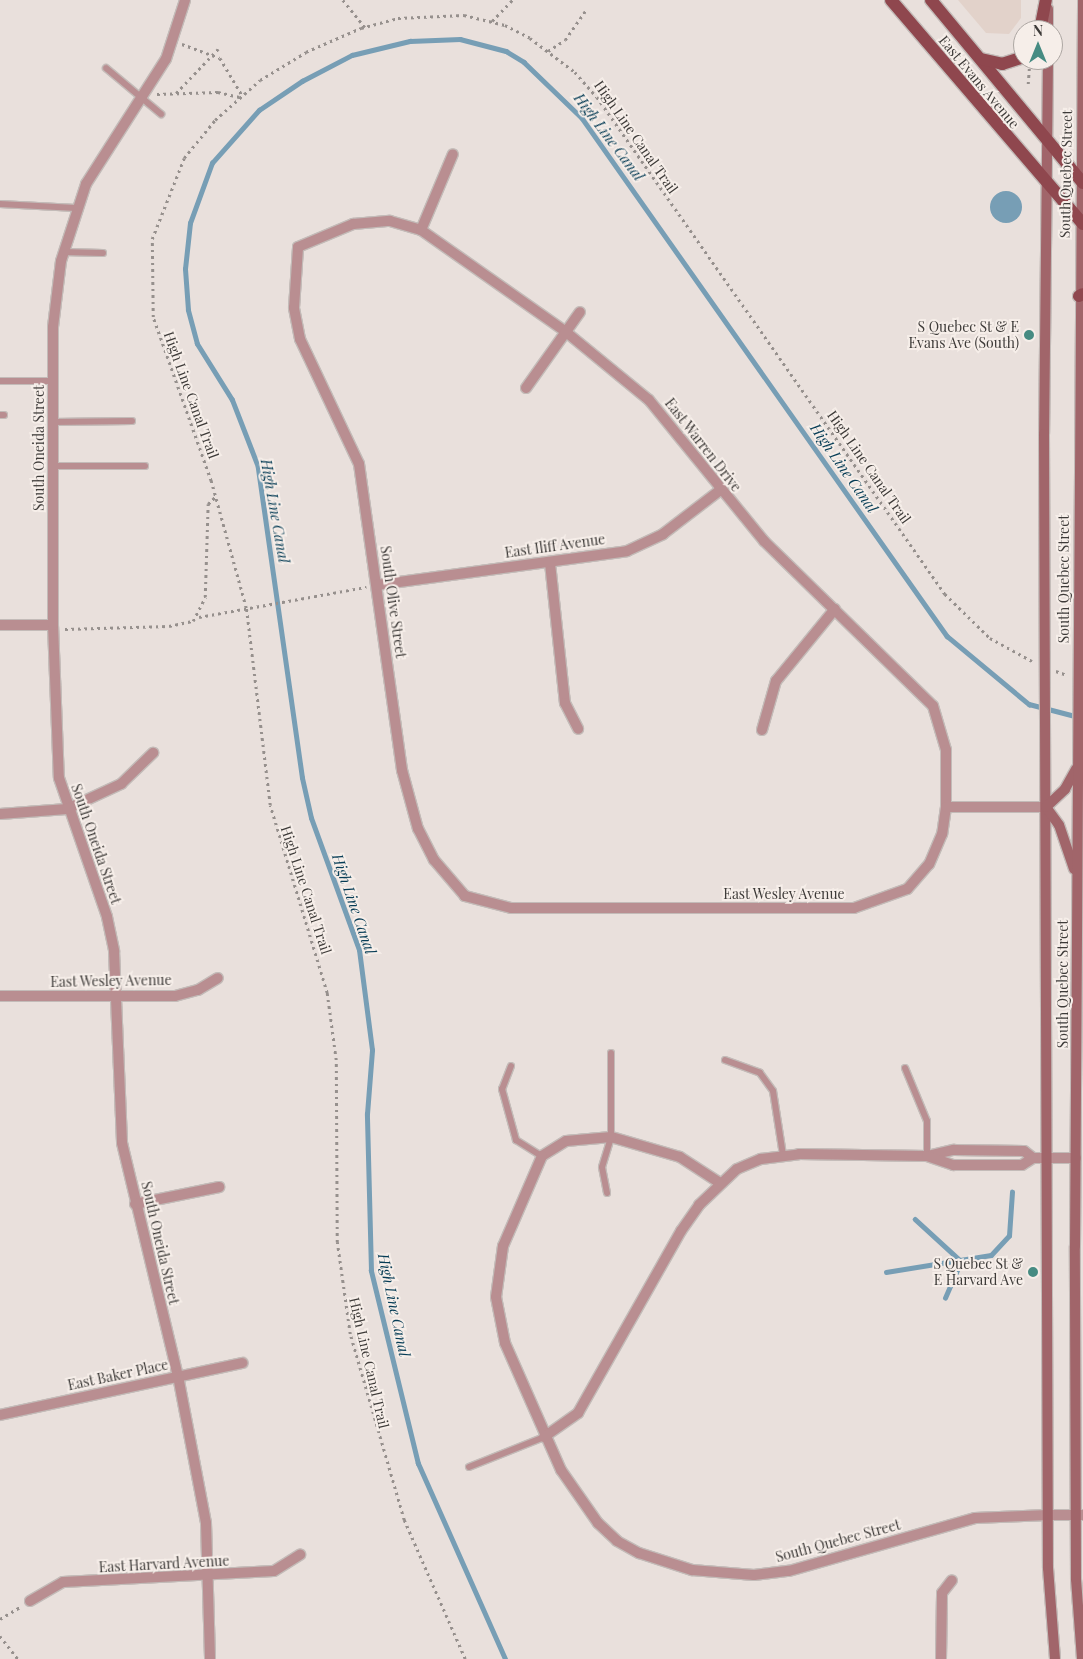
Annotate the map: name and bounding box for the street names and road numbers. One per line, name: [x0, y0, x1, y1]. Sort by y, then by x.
street label: East Evans Avenue: [935, 32, 1023, 132]
street label: High Line Canal Trail: [591, 77, 681, 197]
street label: South Quebec Street: [1056, 110, 1076, 238]
street label: High Line Canal Trail: [160, 329, 222, 461]
street label: South Oneida Street: [31, 385, 47, 511]
street label: East Warren Drive: [661, 395, 745, 495]
street label: High Line Canal Trail: [824, 407, 914, 527]
street label: South Quebec Street: [1056, 515, 1072, 643]
street label: East Iliff Avenue: [503, 531, 607, 561]
street label: South Olive Street: [377, 545, 409, 659]
street label: South Oneida Street: [68, 782, 124, 906]
street label: High Line Canal Trail: [277, 823, 335, 957]
street label: East Wesley Avenue: [723, 886, 845, 902]
street label: South Quebec Street: [1055, 920, 1071, 1048]
street label: East Wesley Avenue: [49, 972, 173, 990]
street label: South Oneida Street: [138, 1180, 182, 1306]
street label: High Line Canal Trail: [346, 1296, 392, 1430]
street label: East Baker Place: [66, 1356, 170, 1394]
street label: South Quebec Street: [774, 1516, 902, 1566]
street label: East Harvard Avenue: [98, 1552, 230, 1576]

